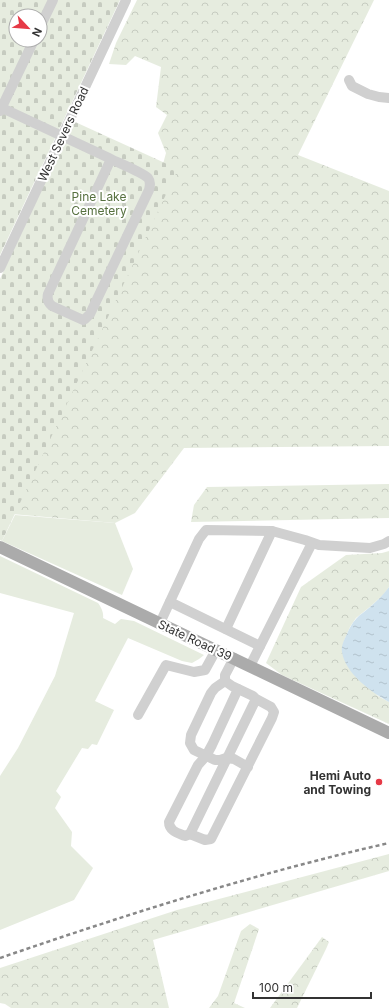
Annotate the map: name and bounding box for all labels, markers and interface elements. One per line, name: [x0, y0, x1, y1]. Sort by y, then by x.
north arrow: [8, 8, 48, 48]
text: N: [29, 26, 45, 39]
street label: West Severs Road: [34, 84, 92, 184]
park label: Pine Lake Cemetery: [71, 189, 127, 218]
street label: State Road 39: [156, 616, 234, 664]
place label: Hemi Auto and Towing: [303, 768, 371, 797]
marker: Hemi Auto and Towing: [374, 777, 384, 787]
scale bar: [253, 974, 371, 1000]
text: 100 m: [259, 980, 293, 995]

